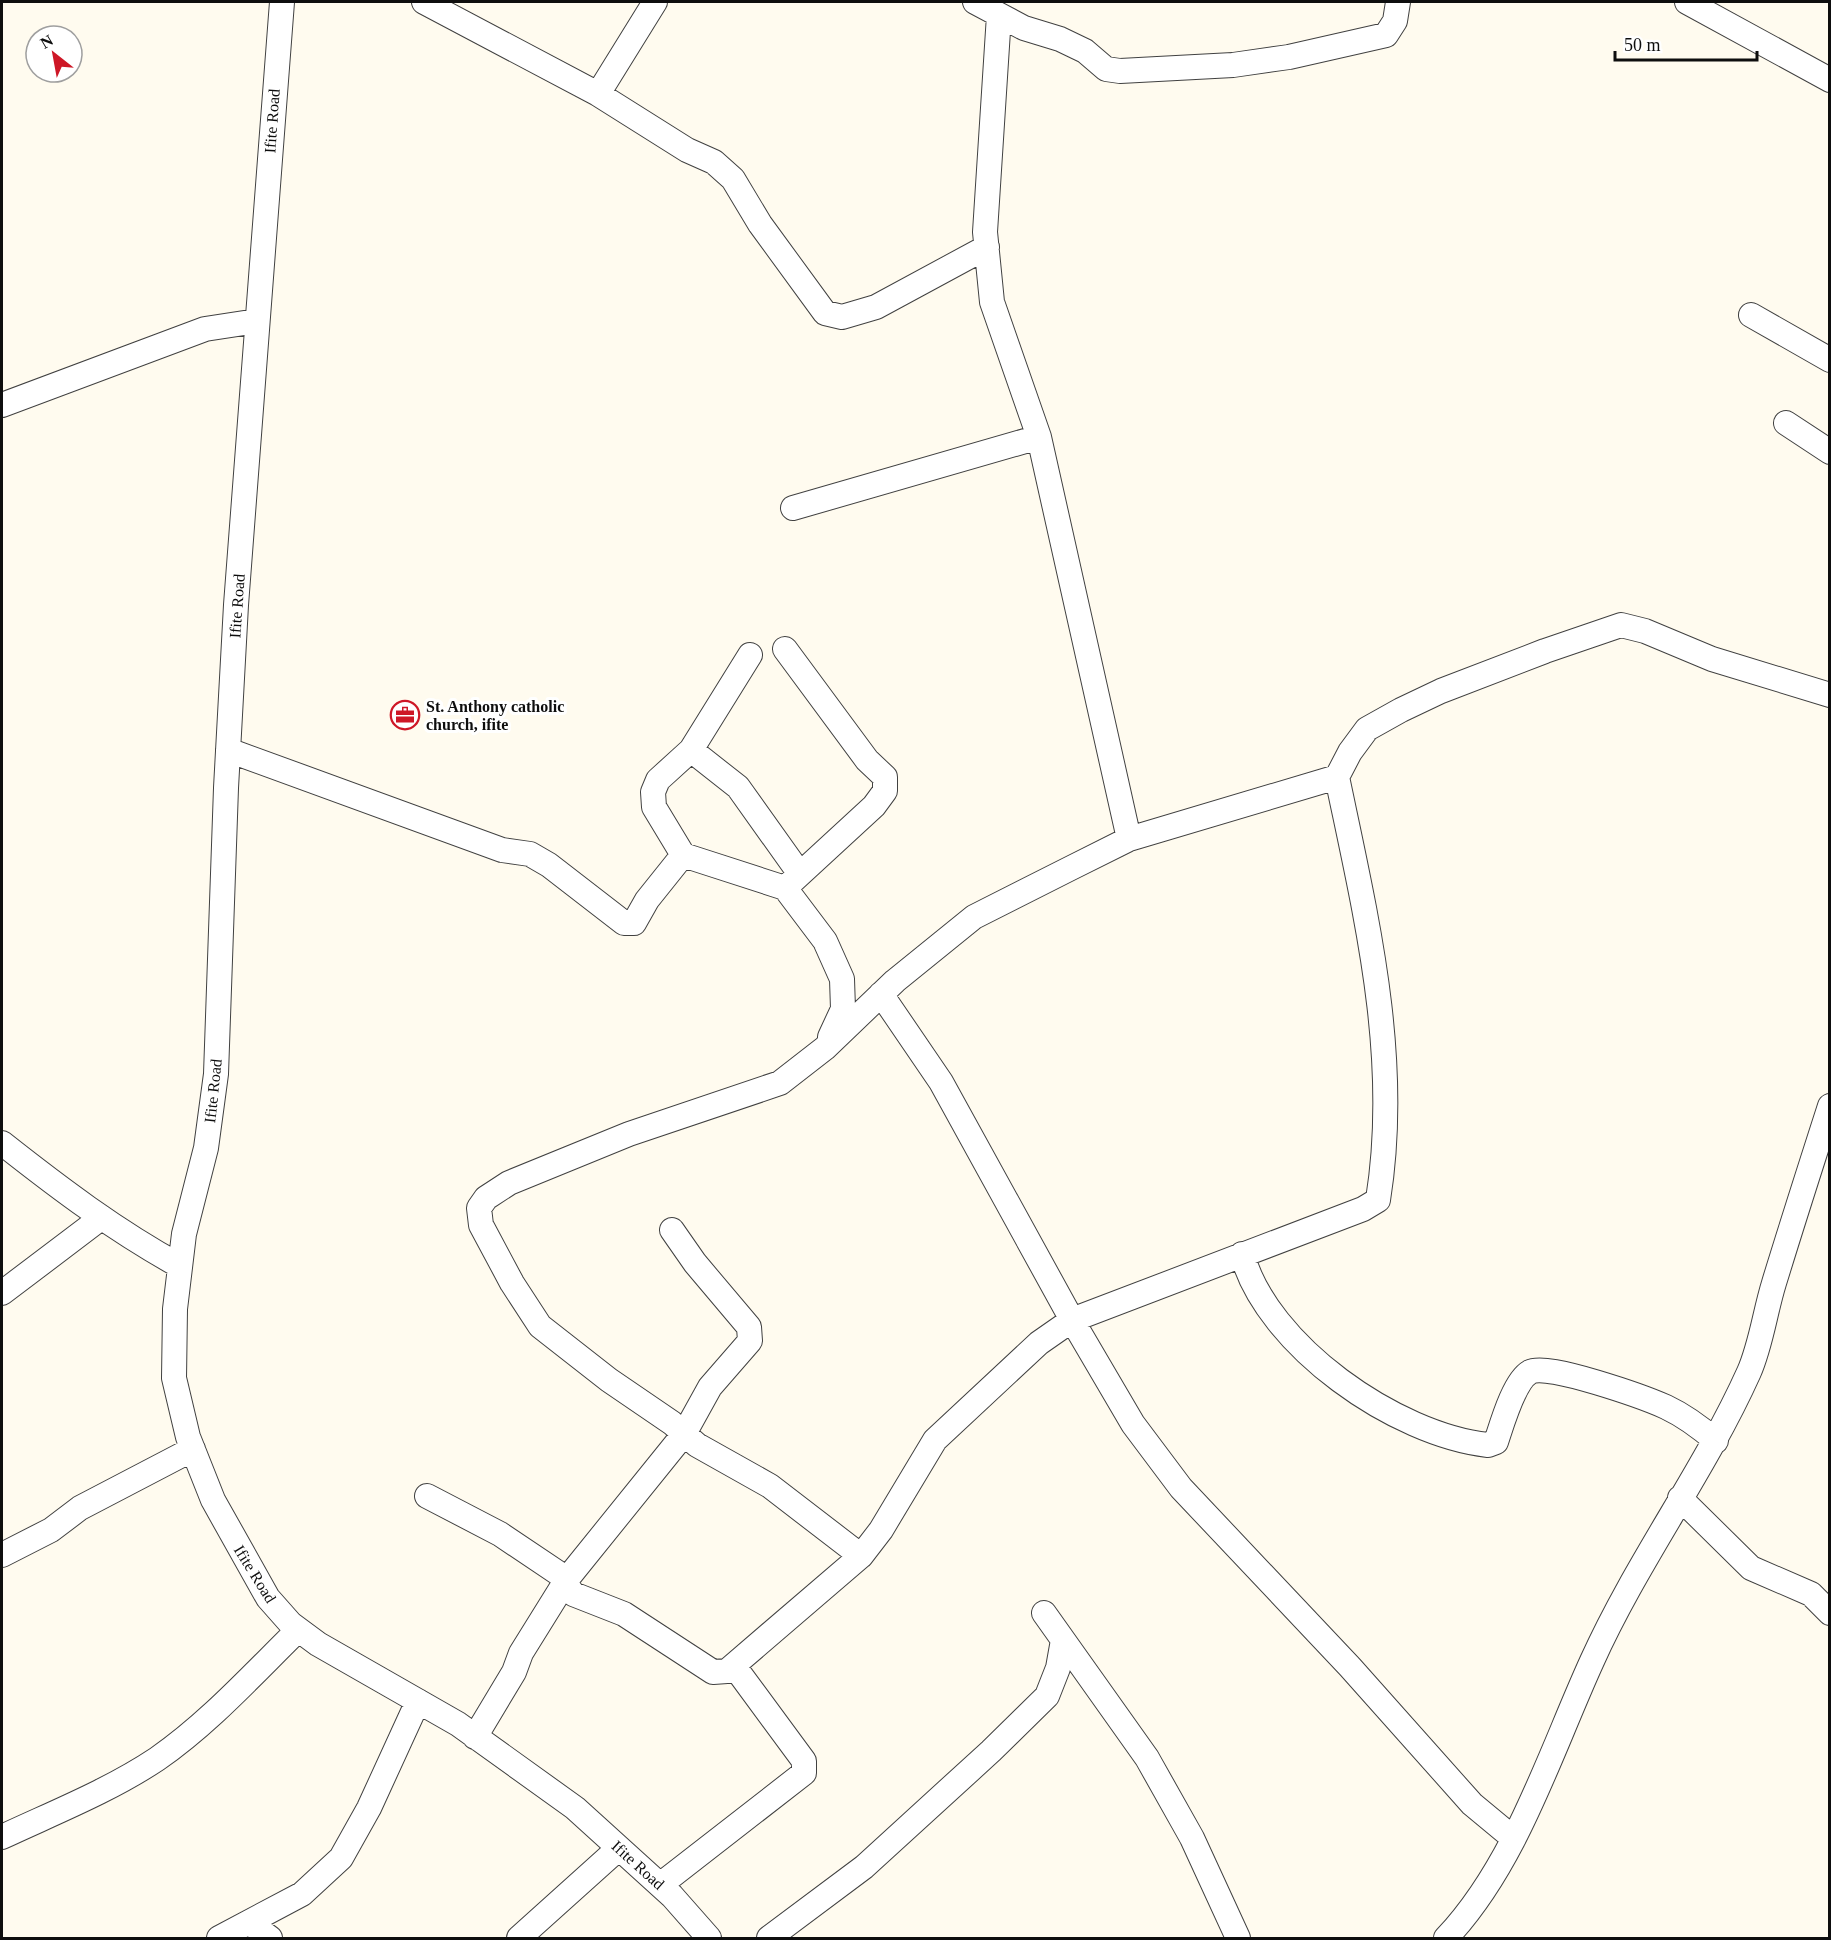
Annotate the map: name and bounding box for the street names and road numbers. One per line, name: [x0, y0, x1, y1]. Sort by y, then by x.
street label: Ifite Road: [261, 88, 283, 154]
street label: Ifite Road: [226, 573, 248, 639]
street label: Ifite Road: [201, 1058, 225, 1124]
street label: Ifite Road: [231, 1542, 279, 1606]
street label: Ifite Road: [608, 1837, 668, 1893]

